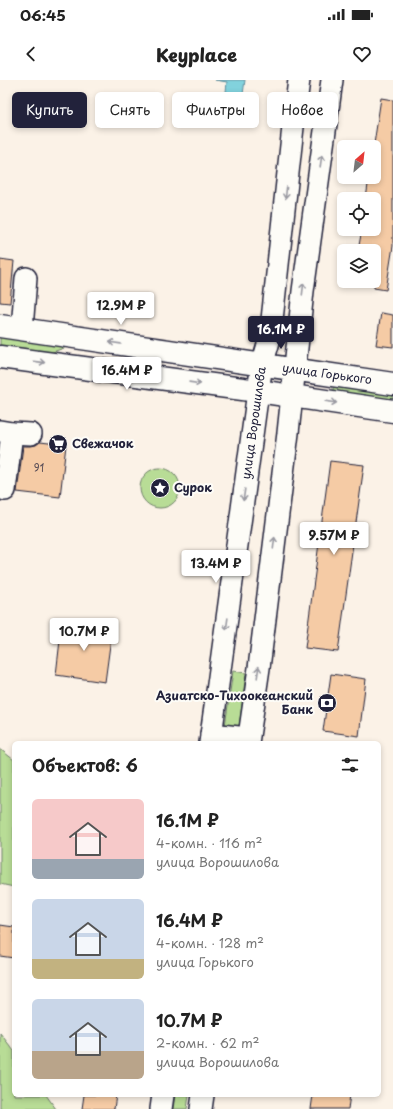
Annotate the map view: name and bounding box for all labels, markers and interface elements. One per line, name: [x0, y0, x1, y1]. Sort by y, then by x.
text: 06:45: [20, 3, 66, 26]
text: Keyplace: [156, 41, 237, 68]
icon: back: [20, 43, 42, 65]
icon: heart: [351, 43, 373, 65]
chip: Купить: [12, 92, 87, 128]
chip: Снять: [95, 92, 164, 128]
chip: Фильтры: [172, 92, 259, 128]
chip: Новое: [267, 92, 338, 128]
north arrow: [337, 140, 381, 184]
map controls: [337, 140, 381, 288]
one-way arrow: [317, 155, 325, 168]
one-way arrow: [282, 187, 289, 200]
button: locate: [337, 192, 381, 236]
button: layers: [337, 244, 381, 288]
one-way arrow: [300, 283, 307, 296]
pin: 12.9M ₽: [84, 292, 158, 326]
text: 12.9M ₽: [96, 295, 146, 314]
pin: 16.1M ₽: [244, 316, 318, 350]
text: 16.1M ₽: [257, 319, 305, 338]
one-way arrow: [109, 339, 122, 347]
pin: 16.4M ₽: [90, 357, 164, 391]
one-way arrow: [32, 358, 45, 366]
street label: улица Горького: [281, 358, 373, 388]
text: 16.4M ₽: [101, 360, 153, 379]
street label: улица Ворошилова: [236, 365, 270, 480]
one-way arrow: [188, 379, 201, 387]
one-way arrow: [324, 398, 337, 406]
supermarket icon: Свежачок: [47, 433, 69, 455]
place label: Свежачок: [72, 434, 134, 452]
house number: 91: [34, 460, 44, 475]
place icon: Сурок: [149, 477, 171, 499]
place label: Сурок: [174, 478, 212, 496]
one-way arrow: [240, 488, 248, 501]
pin: 9.57M ₽: [297, 522, 371, 556]
text: 9.57M ₽: [309, 525, 359, 544]
one-way arrow: [270, 537, 278, 550]
pin: 13.4M ₽: [179, 550, 253, 584]
text: 13.4M ₽: [190, 553, 242, 572]
one-way arrow: [223, 617, 231, 630]
pin: 10.7M ₽: [47, 618, 121, 652]
text: 10.7M ₽: [59, 621, 109, 640]
one-way arrow: [254, 666, 262, 679]
place label: Азиатско-Тихоокеанский Банк: [156, 686, 313, 718]
bank icon: Азиатско-Тихоокеанский Банк: [316, 692, 338, 714]
text: Объектов: 6: [32, 752, 138, 778]
icon: filters: [339, 754, 361, 776]
text: 16.1M ₽: [156, 807, 219, 833]
icon: home: [64, 815, 112, 863]
text: 4-комн. · 116 m²: [156, 833, 262, 852]
text: улица Ворошилова: [156, 852, 279, 871]
text: 16.4M ₽: [156, 907, 223, 933]
icon: home: [64, 915, 112, 963]
text: 4-комн. · 128 m²: [156, 933, 264, 952]
text: улица Горького: [156, 952, 254, 971]
text: 10.7M ₽: [156, 1007, 222, 1033]
icon: home: [64, 1015, 112, 1063]
text: 2-комн. · 62 m²: [156, 1033, 260, 1052]
text: улица Ворошилова: [156, 1052, 279, 1071]

